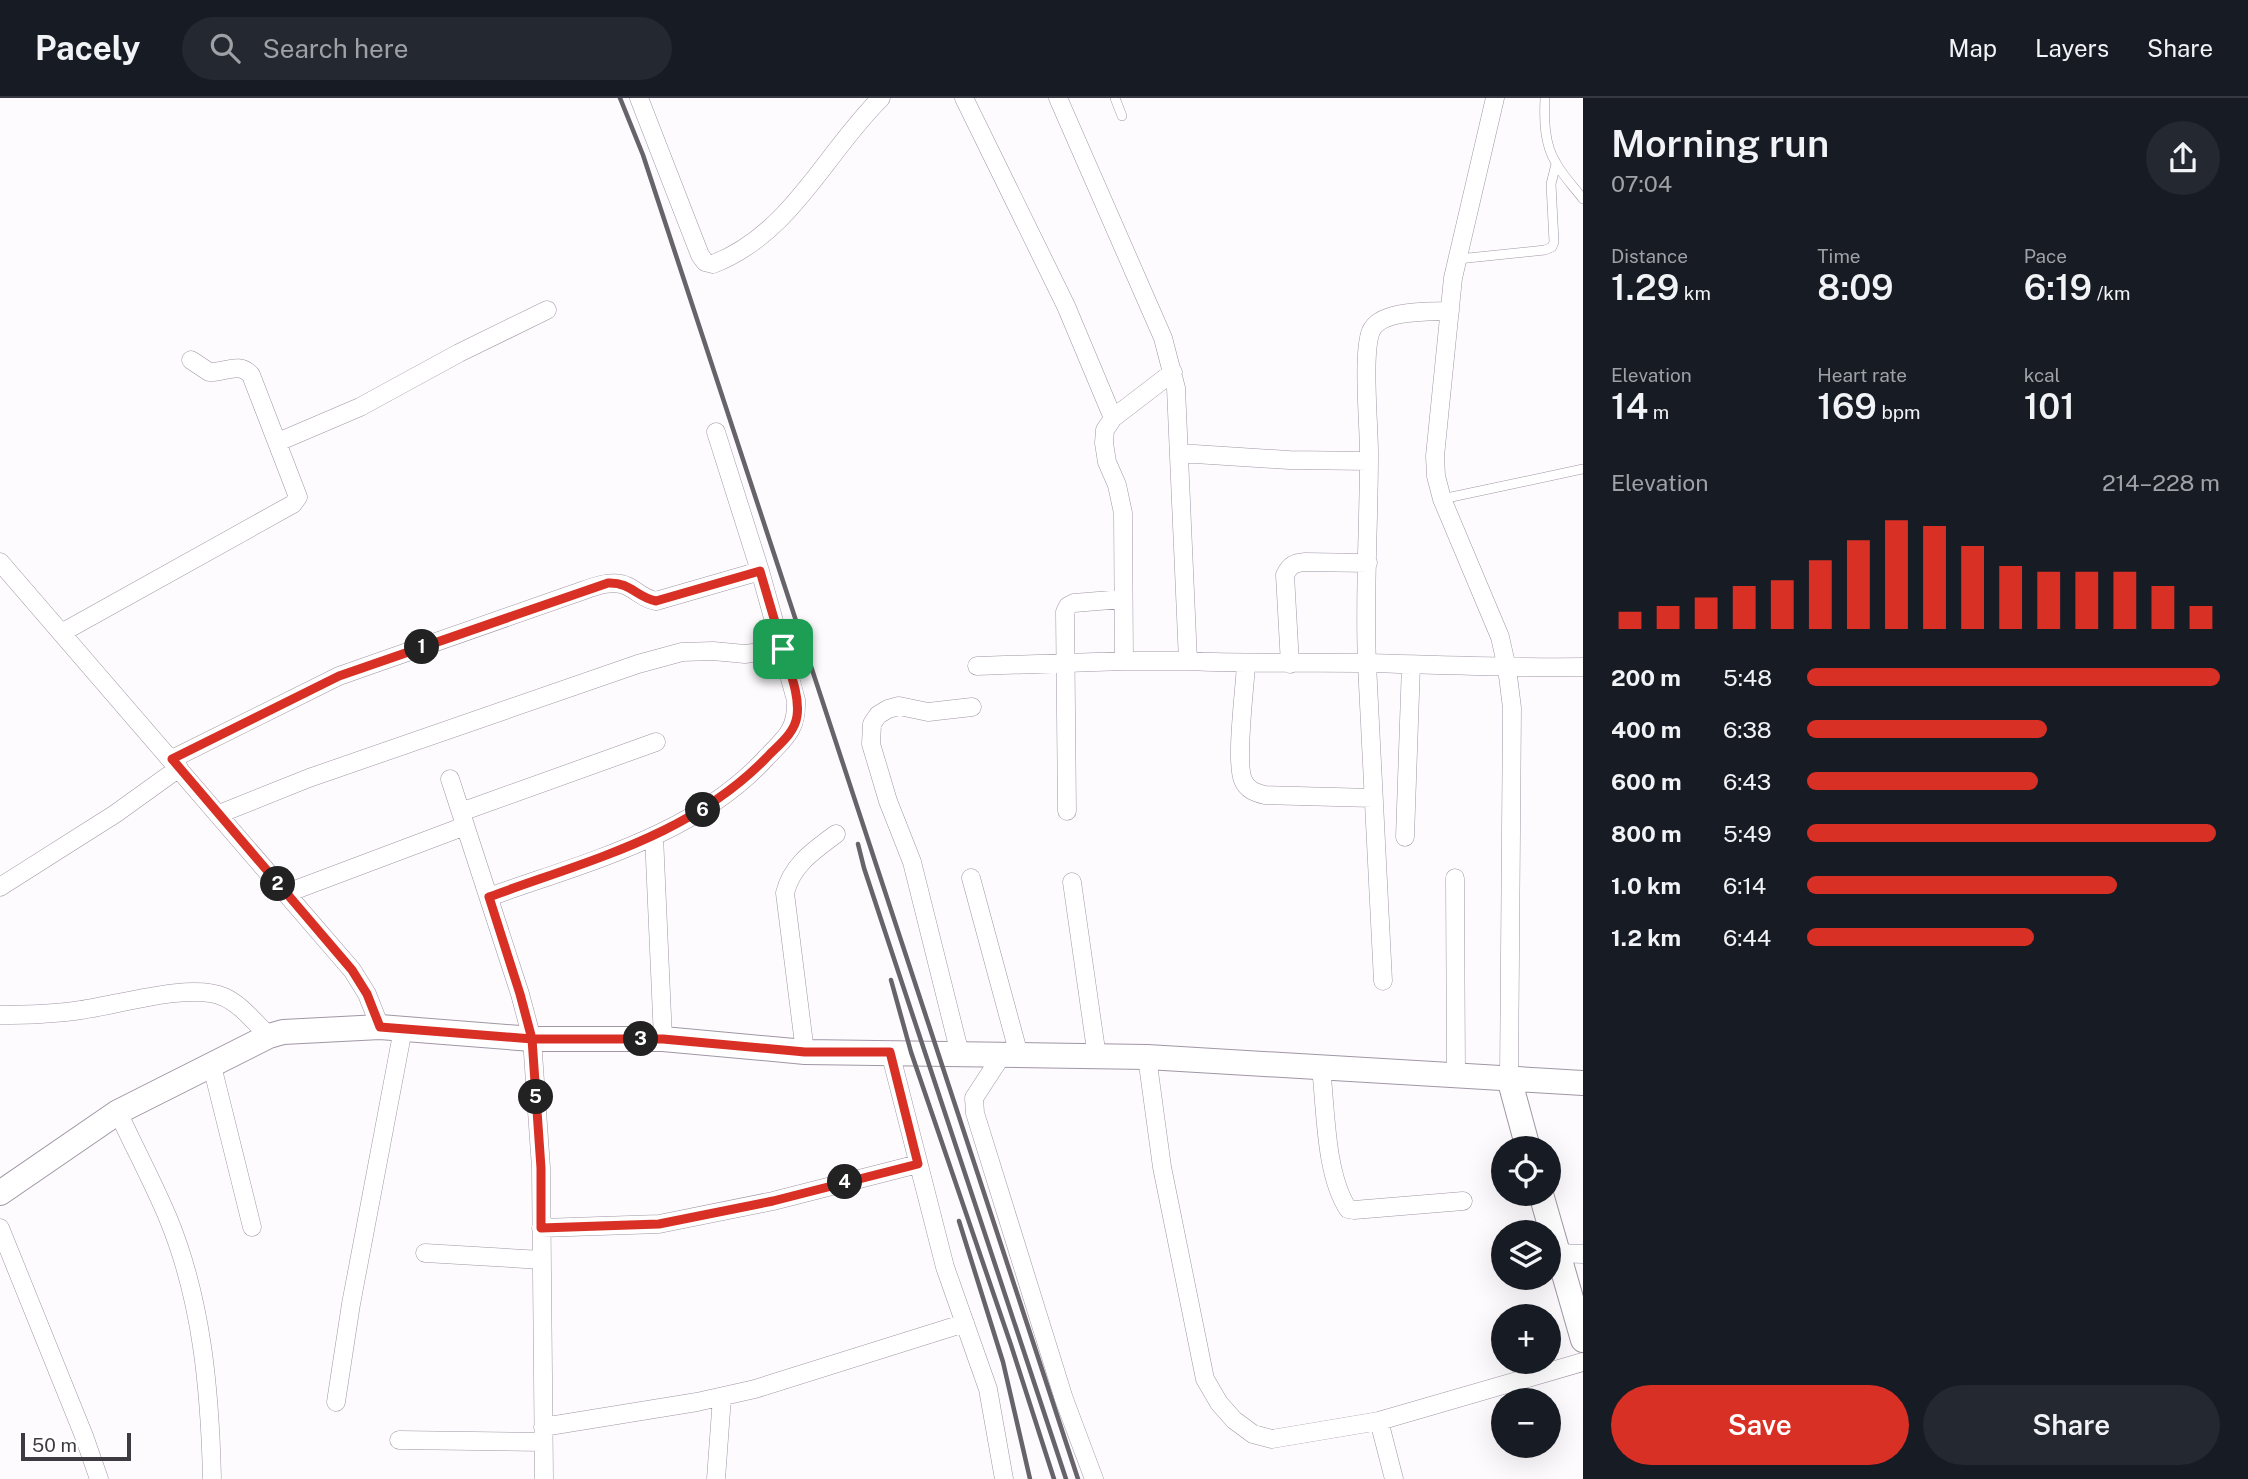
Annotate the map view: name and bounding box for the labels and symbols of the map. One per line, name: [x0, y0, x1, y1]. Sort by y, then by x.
pin: [753, 619, 813, 679]
pin: 1: [404, 630, 440, 664]
pin: 6: [686, 792, 720, 828]
pin: 2: [260, 866, 296, 902]
pin: 3: [624, 1021, 658, 1056]
pin: 5: [518, 1080, 554, 1114]
pin: 4: [828, 1164, 862, 1200]
scale bar: [21, 1430, 131, 1462]

